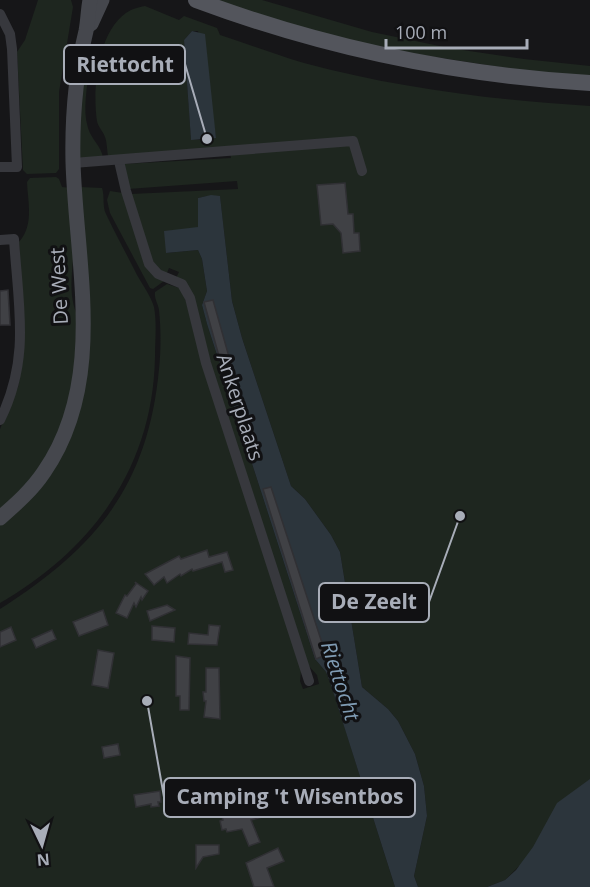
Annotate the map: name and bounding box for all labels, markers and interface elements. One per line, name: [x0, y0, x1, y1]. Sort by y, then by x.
scale bar: [386, 12, 527, 50]
text: 100 m: [395, 20, 447, 44]
callout: Riettocht: [64, 45, 185, 84]
text: Riettocht: [76, 50, 174, 78]
street label: De West: [43, 247, 74, 325]
street label: Ankerplaats: [210, 350, 270, 464]
callout: De Zeelt: [319, 583, 429, 622]
text: De Zeelt: [331, 587, 417, 615]
water label: Riettocht: [315, 637, 367, 725]
callout: Camping 't Wisentbos: [164, 778, 415, 817]
text: Camping 't Wisentbos: [177, 782, 403, 810]
north arrow: [12, 815, 72, 875]
text: N: [36, 848, 51, 871]

